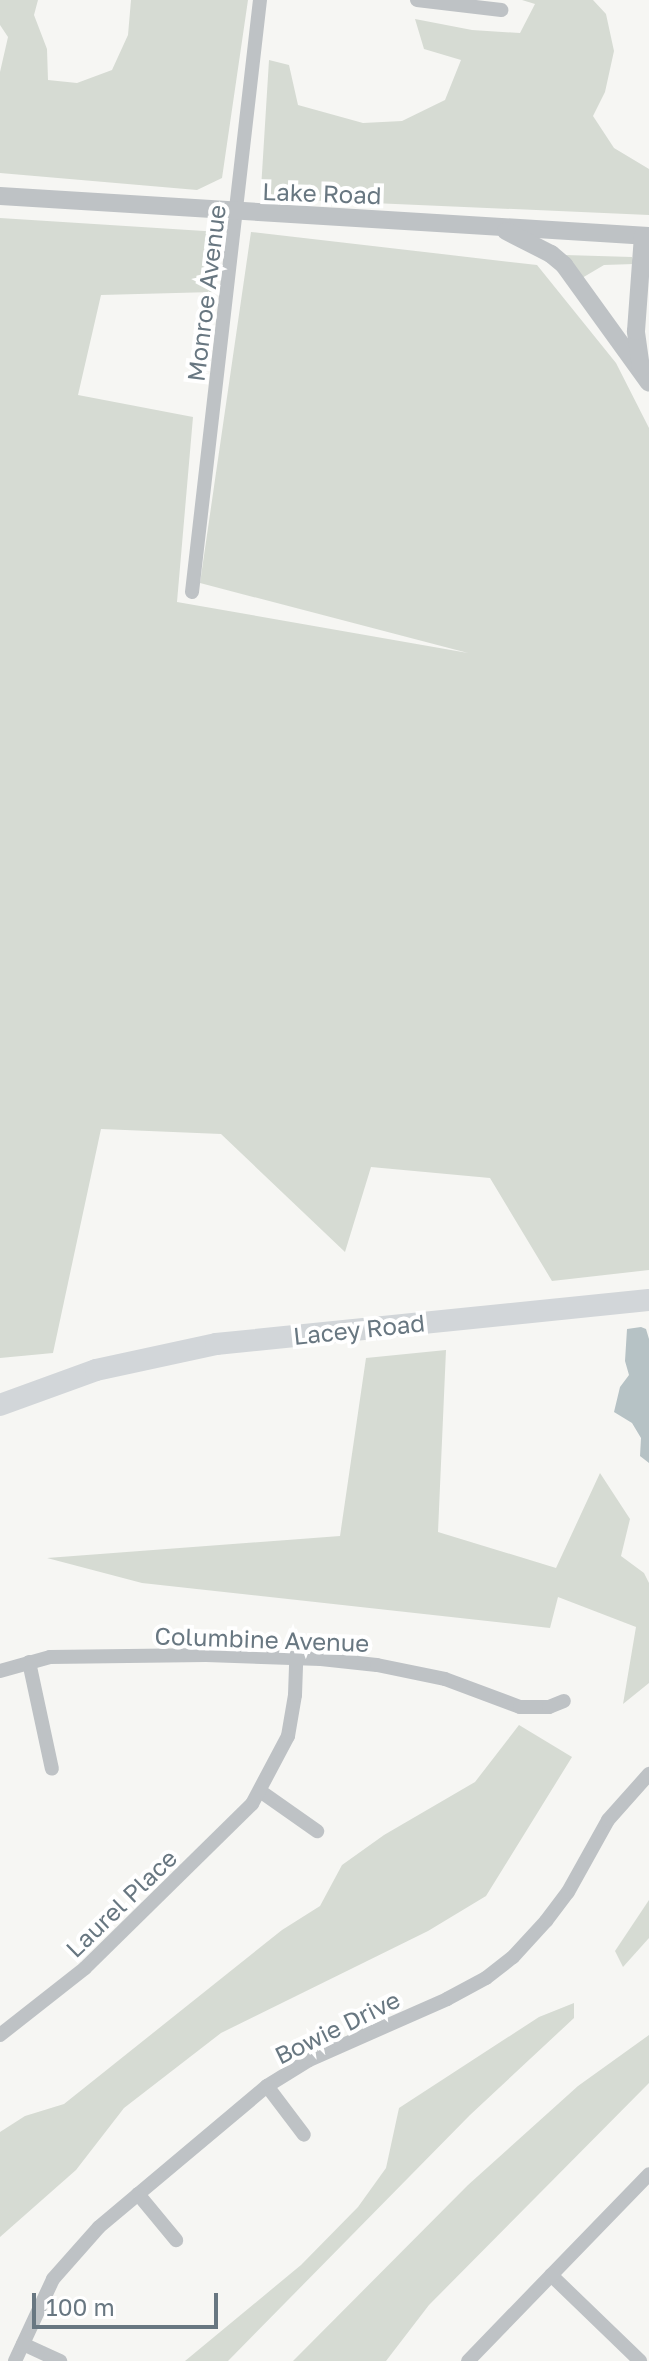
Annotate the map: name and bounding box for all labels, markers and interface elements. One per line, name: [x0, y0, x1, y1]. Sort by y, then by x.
street label: Lake Road: [262, 177, 382, 209]
street label: Monroe Avenue: [181, 203, 231, 383]
street label: Lacey Road: [292, 1308, 426, 1350]
street label: Columbine Avenue: [154, 1621, 370, 1657]
street label: Laurel Place: [60, 1843, 182, 1963]
street label: Bowie Drive: [270, 1984, 404, 2070]
scale bar: [36, 2277, 222, 2327]
text: 100 m: [46, 2292, 115, 2321]

